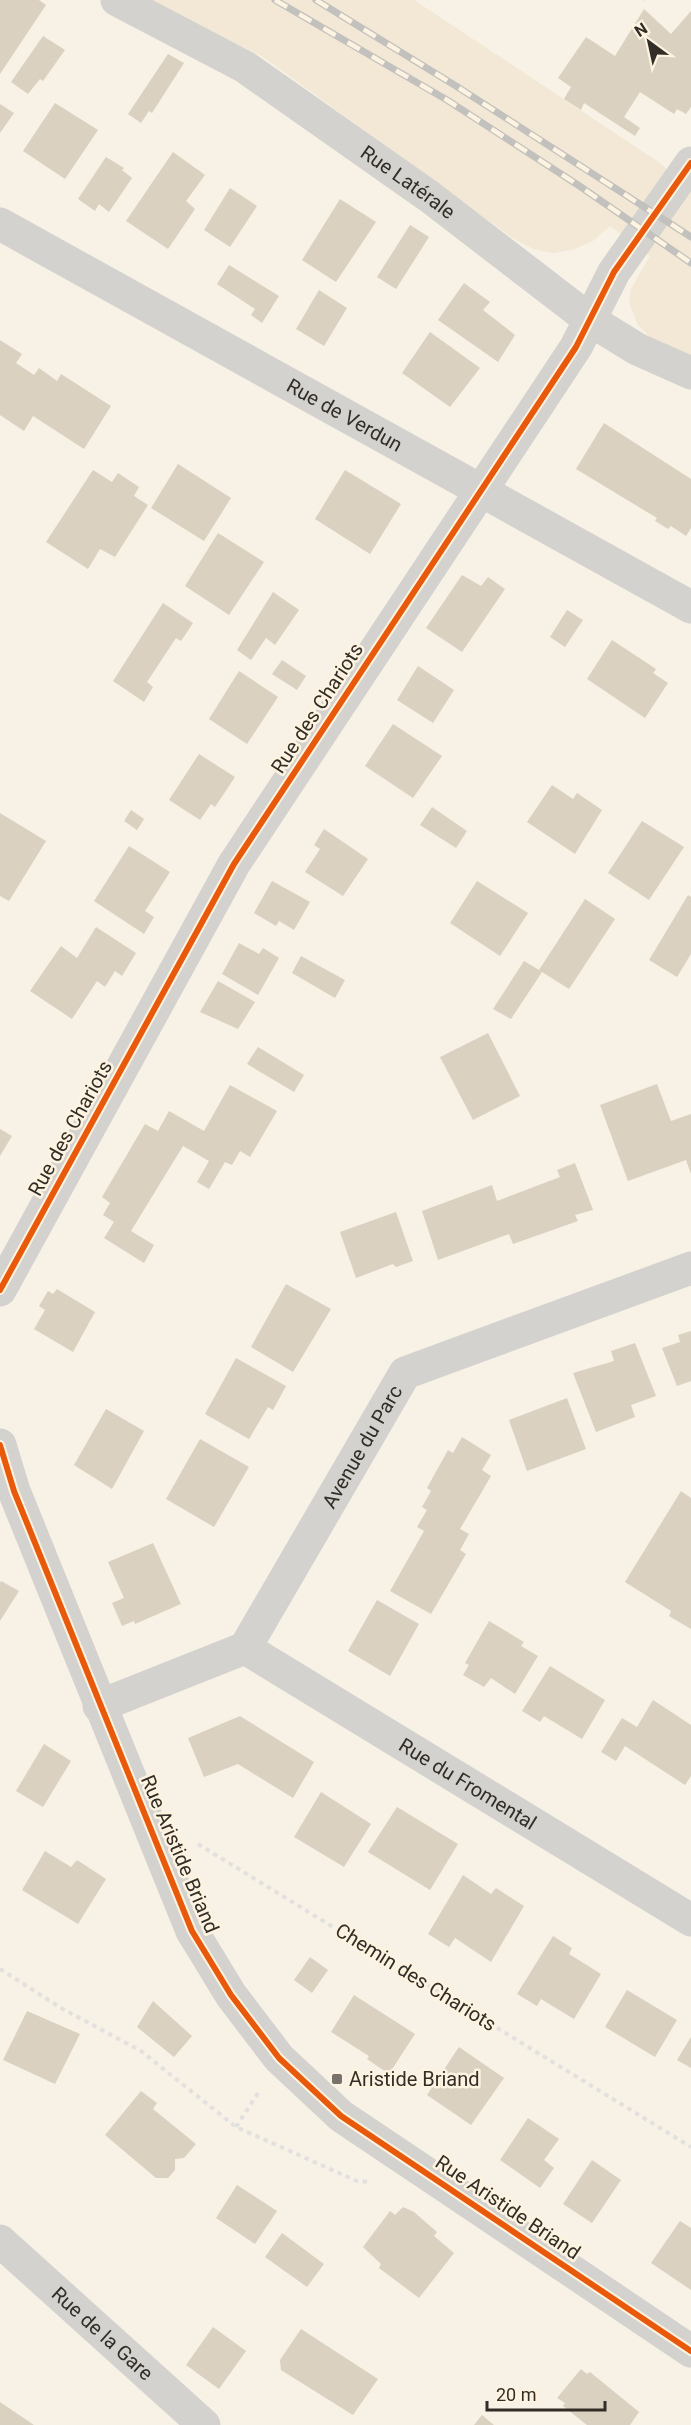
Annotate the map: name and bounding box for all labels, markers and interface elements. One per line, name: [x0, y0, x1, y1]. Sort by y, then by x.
north arrow: [619, 12, 679, 72]
text: N: [631, 19, 651, 41]
street label: Rue Latérale: [356, 140, 460, 224]
street label: Rue de Verdun: [283, 373, 407, 457]
street label: Rue des Chariots: [266, 638, 368, 778]
street label: Rue des Chariots: [23, 1056, 117, 1200]
street label: Avenue du Parc: [317, 1381, 407, 1512]
street label: Rue du Fromental: [395, 1733, 541, 1835]
street label: Rue Aristide Briand: [136, 1771, 224, 1937]
street label: Chemin des Chariots: [331, 1918, 501, 2036]
place label: Aristide Briand: [349, 2067, 480, 2091]
marker: Aristide Briand: [330, 2072, 344, 2086]
street label: Rue Aristide Briand: [431, 2150, 585, 2264]
street label: Rue de la Gare: [47, 2282, 158, 2385]
scale bar: [487, 2374, 606, 2412]
text: 20 m: [496, 2384, 536, 2405]

